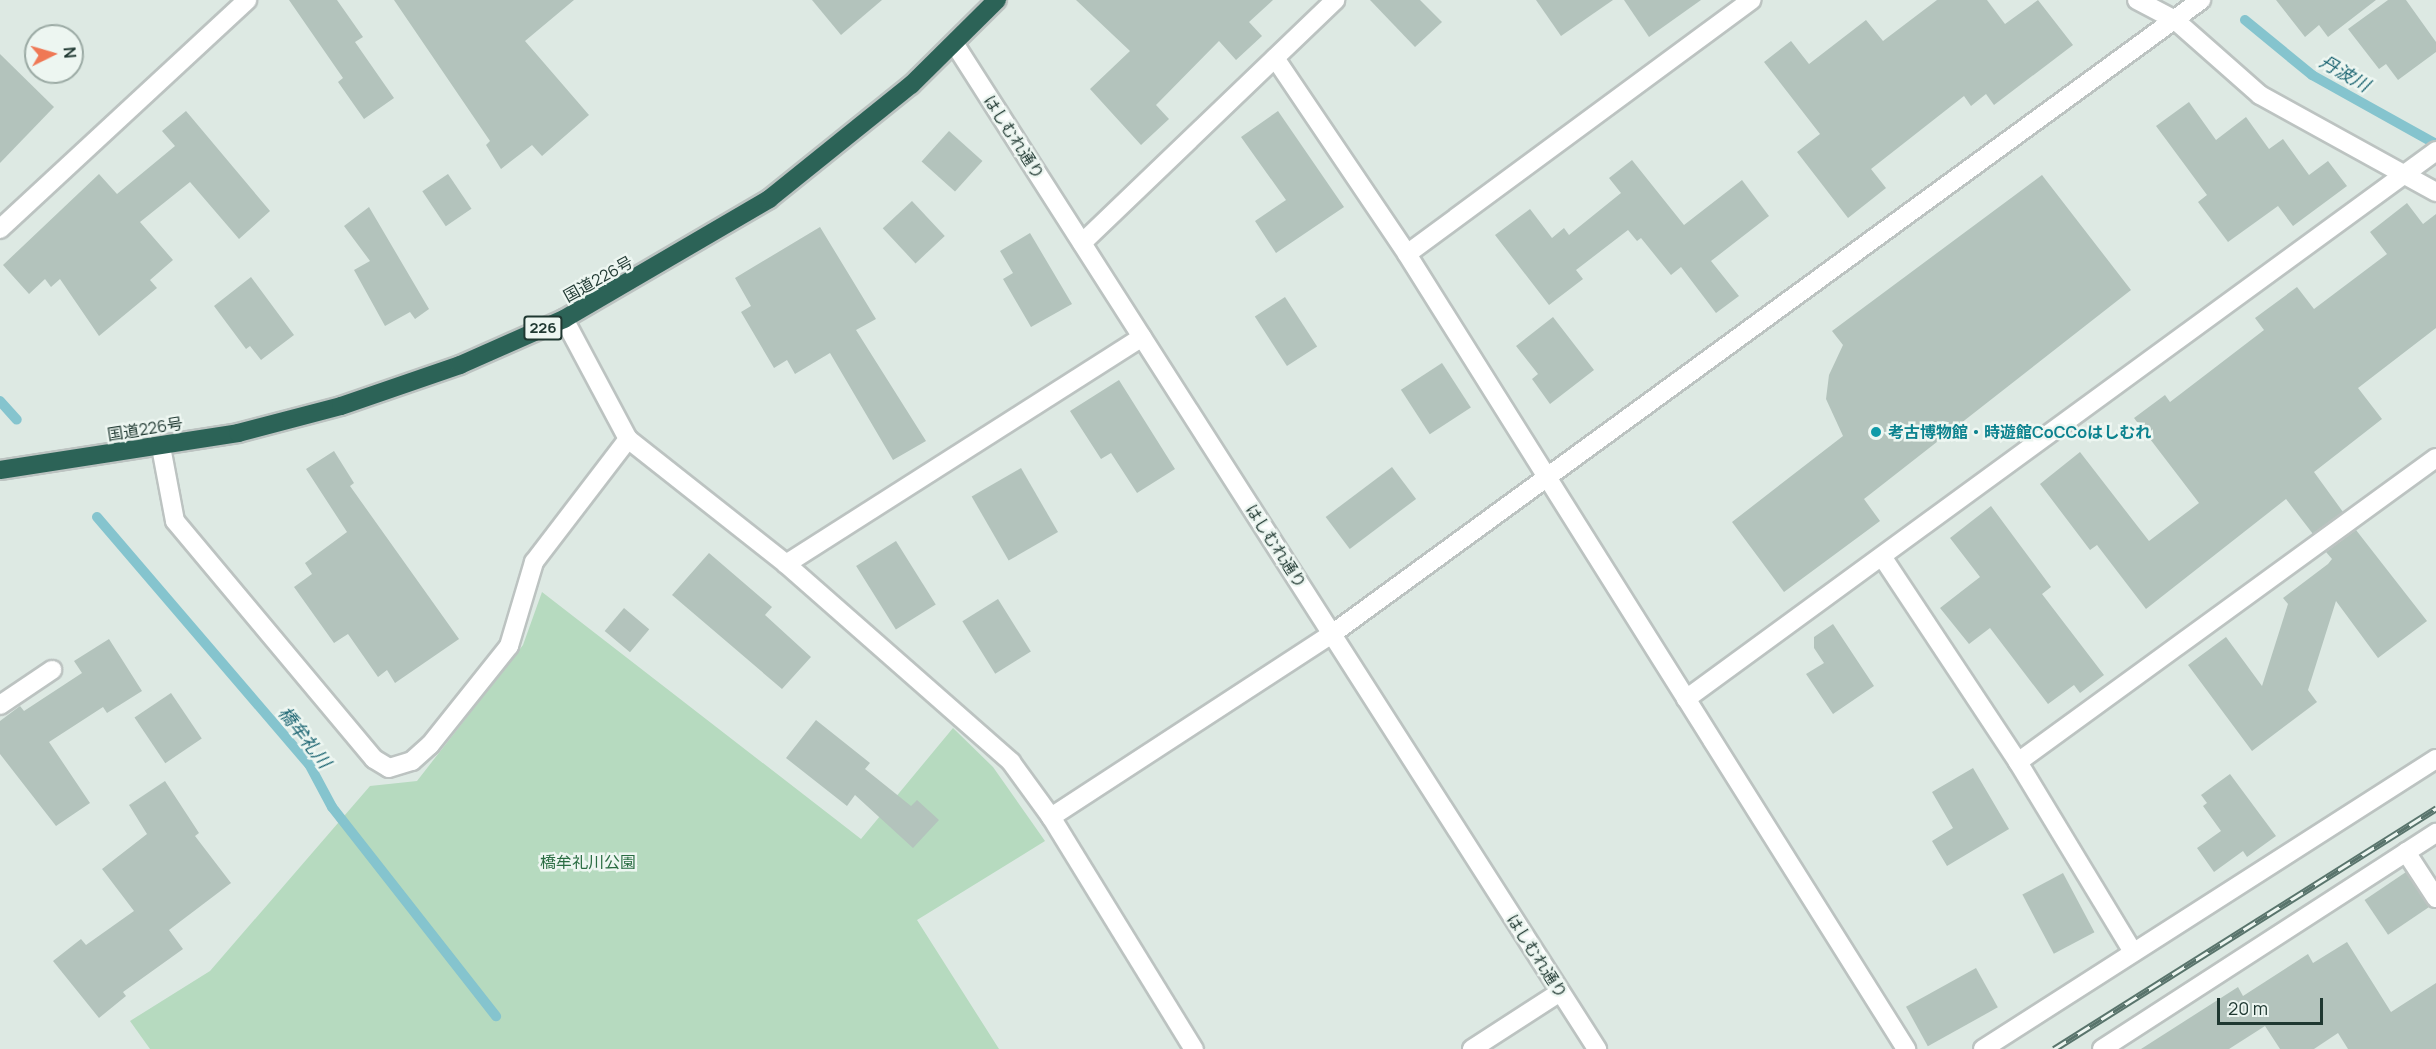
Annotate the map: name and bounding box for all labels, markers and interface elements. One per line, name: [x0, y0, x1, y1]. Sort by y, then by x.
north arrow: [24, 24, 84, 84]
text: N: [58, 46, 81, 59]
water label: 丹波川: [2316, 50, 2374, 96]
street label: はしむれ通り: [980, 92, 1048, 182]
street label: 国道226号: [560, 252, 636, 306]
road number: 226: [522, 316, 564, 340]
street label: 国道226号: [106, 414, 184, 444]
place label: 考古博物館・時遊館CoCCoはしむれ: [1888, 422, 2151, 442]
marker: 考古博物館・時遊館CoCCoはしむれ: [1869, 425, 1883, 439]
street label: はしむれ通り: [1242, 501, 1310, 591]
water label: 橋牟礼川: [274, 702, 336, 772]
park label: 橋牟礼川公園: [540, 852, 636, 872]
street label: はしむれ通り: [1503, 911, 1571, 1001]
scale bar: [2220, 986, 2326, 1024]
text: 20 m: [2228, 996, 2268, 1020]

